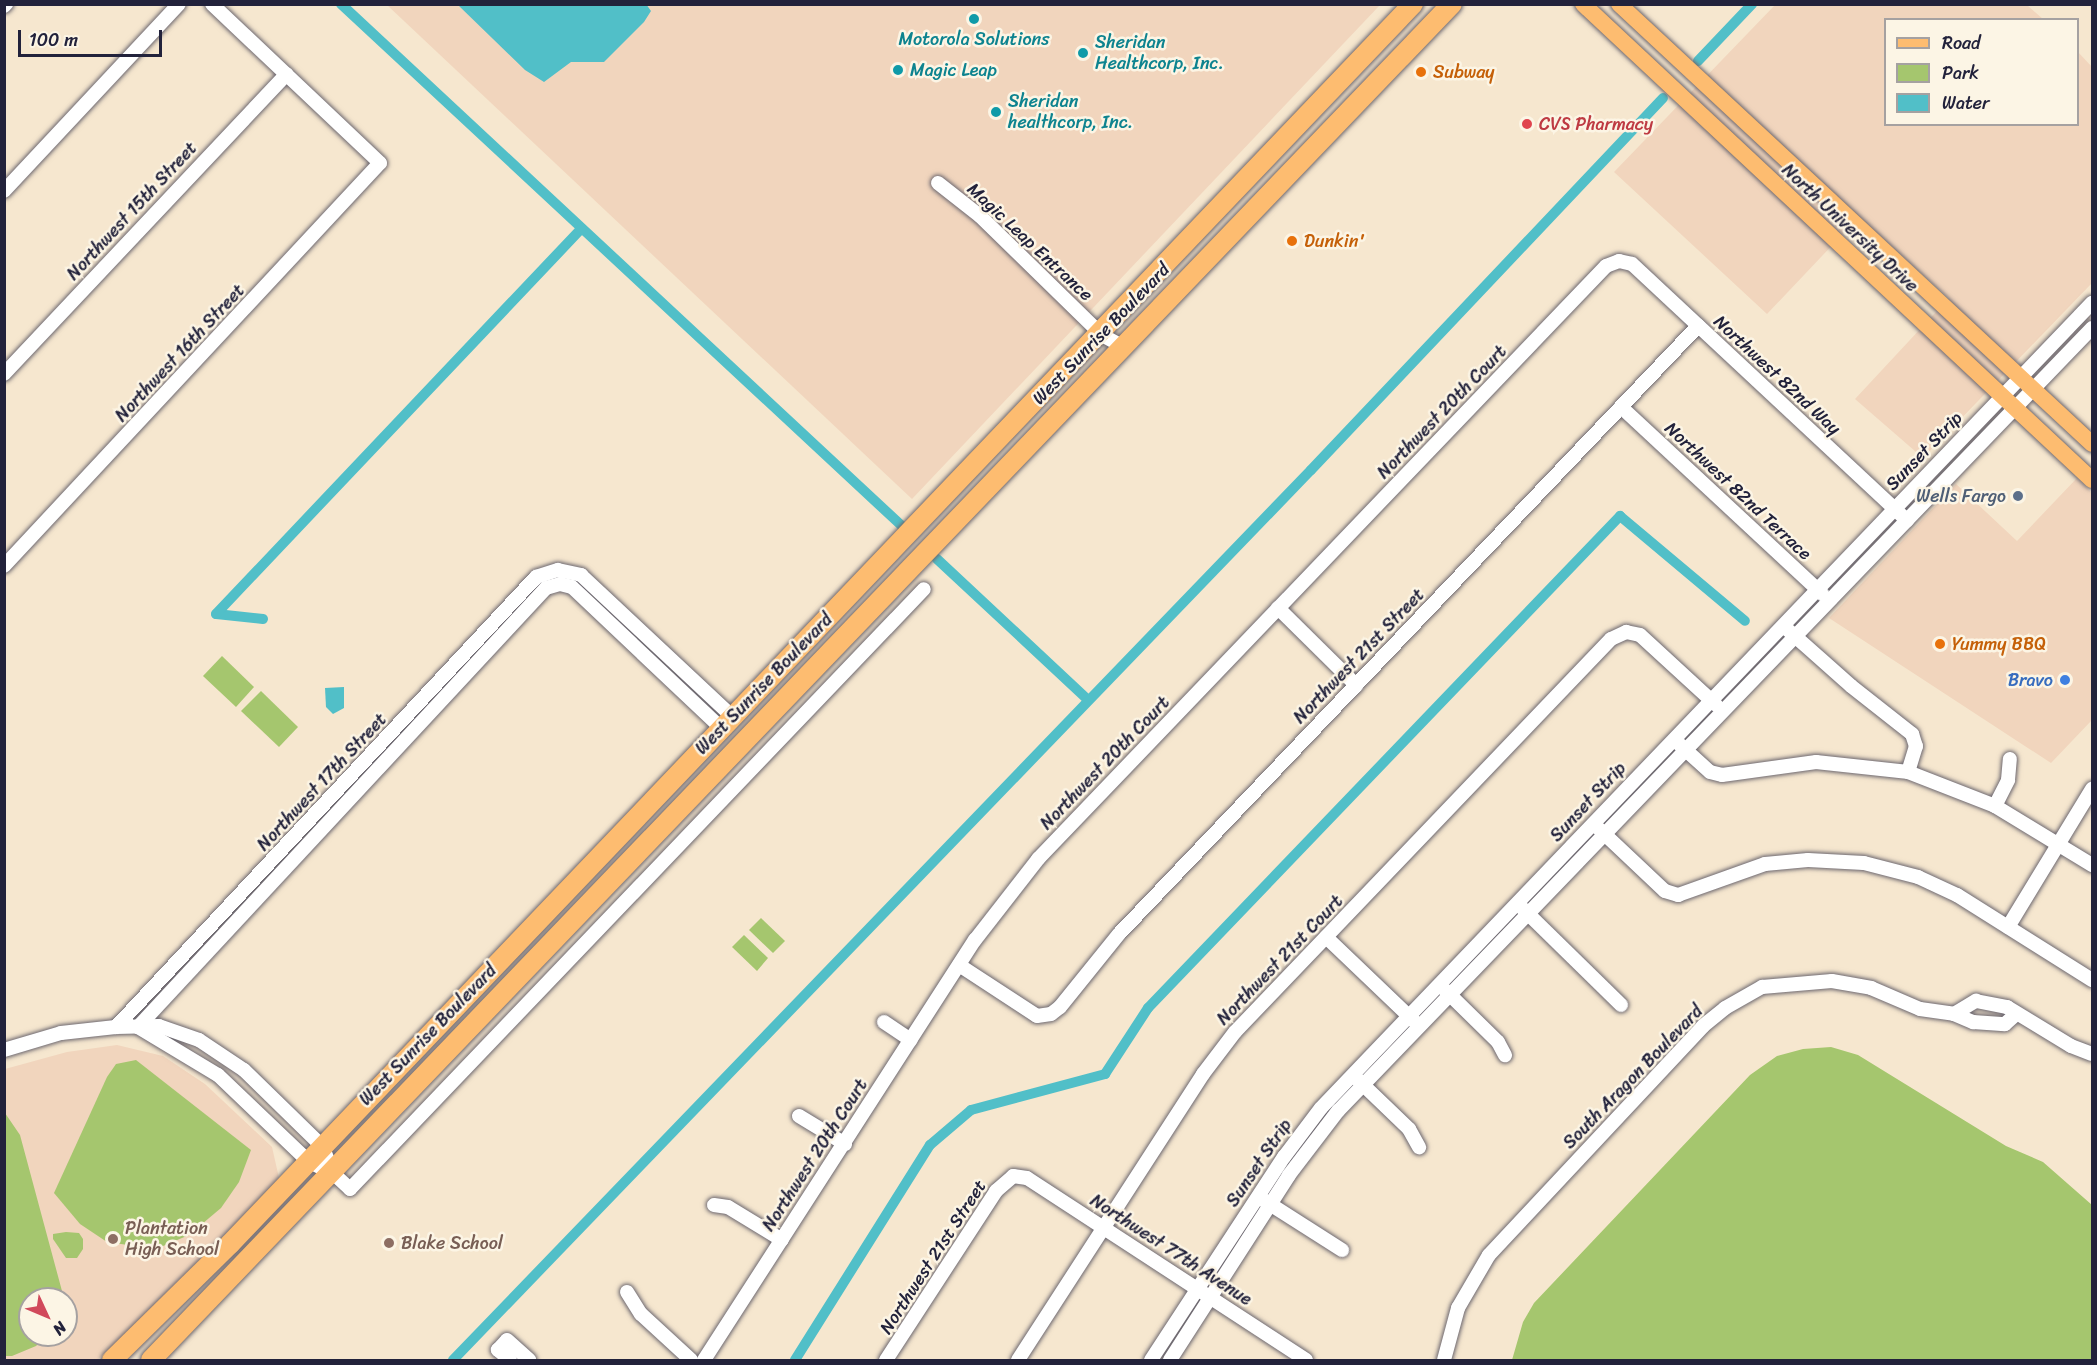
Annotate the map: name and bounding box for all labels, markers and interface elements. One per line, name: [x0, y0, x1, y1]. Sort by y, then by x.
marker: Motorola Solutions: [967, 12, 981, 26]
scale bar: [21, 18, 165, 56]
legend: [1884, 18, 2079, 126]
text: 100 m: [29, 24, 78, 56]
text: Road: [1942, 27, 1981, 59]
place label: Motorola Solutions: [898, 28, 1050, 50]
place label: Sheridan Healthcorp, Inc.: [1095, 32, 1224, 74]
marker: Sheridan Healthcorp, Inc.: [1076, 46, 1090, 60]
text: Park: [1942, 57, 1979, 89]
place label: Magic Leap: [910, 59, 998, 81]
place label: Subway: [1433, 61, 1495, 83]
marker: Magic Leap: [891, 63, 905, 77]
marker: Subway: [1414, 65, 1428, 79]
text: Water: [1942, 87, 1989, 119]
place label: Sheridan healthcorp, Inc.: [1008, 91, 1133, 134]
marker: Sheridan healthcorp, Inc.: [989, 105, 1003, 119]
place label: CVS Pharmacy: [1539, 113, 1653, 135]
marker: CVS Pharmacy: [1520, 117, 1534, 131]
street label: Northwest 15th Street: [62, 137, 202, 285]
street label: North University Drive: [1777, 159, 1923, 297]
street label: Magic Leap Entrance: [963, 178, 1097, 306]
place label: Dunkin': [1304, 230, 1365, 252]
marker: Dunkin': [1285, 234, 1299, 248]
street label: West Sunrise Boulevard: [1029, 260, 1173, 408]
street label: Northwest 16th Street: [111, 280, 249, 426]
street label: Northwest 82nd Way: [1709, 311, 1845, 439]
street label: Northwest 20th Court: [1373, 341, 1511, 483]
street label: Sunset Strip: [1881, 407, 1967, 495]
street label: Northwest 82nd Terrace: [1660, 417, 1816, 565]
place label: Wells Fargo: [1916, 485, 2006, 507]
marker: Wells Fargo: [2011, 489, 2025, 503]
street label: Northwest 21st Street: [1289, 584, 1429, 728]
street label: West Sunrise Boulevard: [692, 610, 836, 758]
place label: Yummy BBQ: [1952, 633, 2046, 655]
marker: Yummy BBQ: [1933, 637, 1947, 651]
place label: Bravo: [2008, 669, 2053, 691]
marker: Bravo: [2058, 673, 2072, 687]
street label: Northwest 20th Court: [1036, 692, 1174, 834]
street label: Northwest 17th Street: [253, 709, 391, 855]
street label: Sunset Strip: [1546, 758, 1630, 846]
street label: Northwest 21st Court: [1212, 890, 1348, 1030]
street label: West Sunrise Boulevard: [356, 961, 500, 1109]
street label: South Aragon Boulevard: [1559, 1001, 1707, 1153]
street label: Northwest 20th Court: [758, 1075, 872, 1235]
street label: Sunset Strip: [1222, 1115, 1296, 1211]
street label: Northwest 21st Street: [875, 1176, 991, 1338]
street label: Northwest 77th Avenue: [1086, 1190, 1256, 1310]
place label: Plantation High School: [125, 1218, 219, 1260]
marker: Plantation High School: [106, 1232, 120, 1246]
place label: Blake School: [401, 1232, 503, 1254]
marker: Blake School: [382, 1236, 396, 1250]
north arrow: [18, 1287, 78, 1347]
text: N: [46, 1314, 74, 1343]

